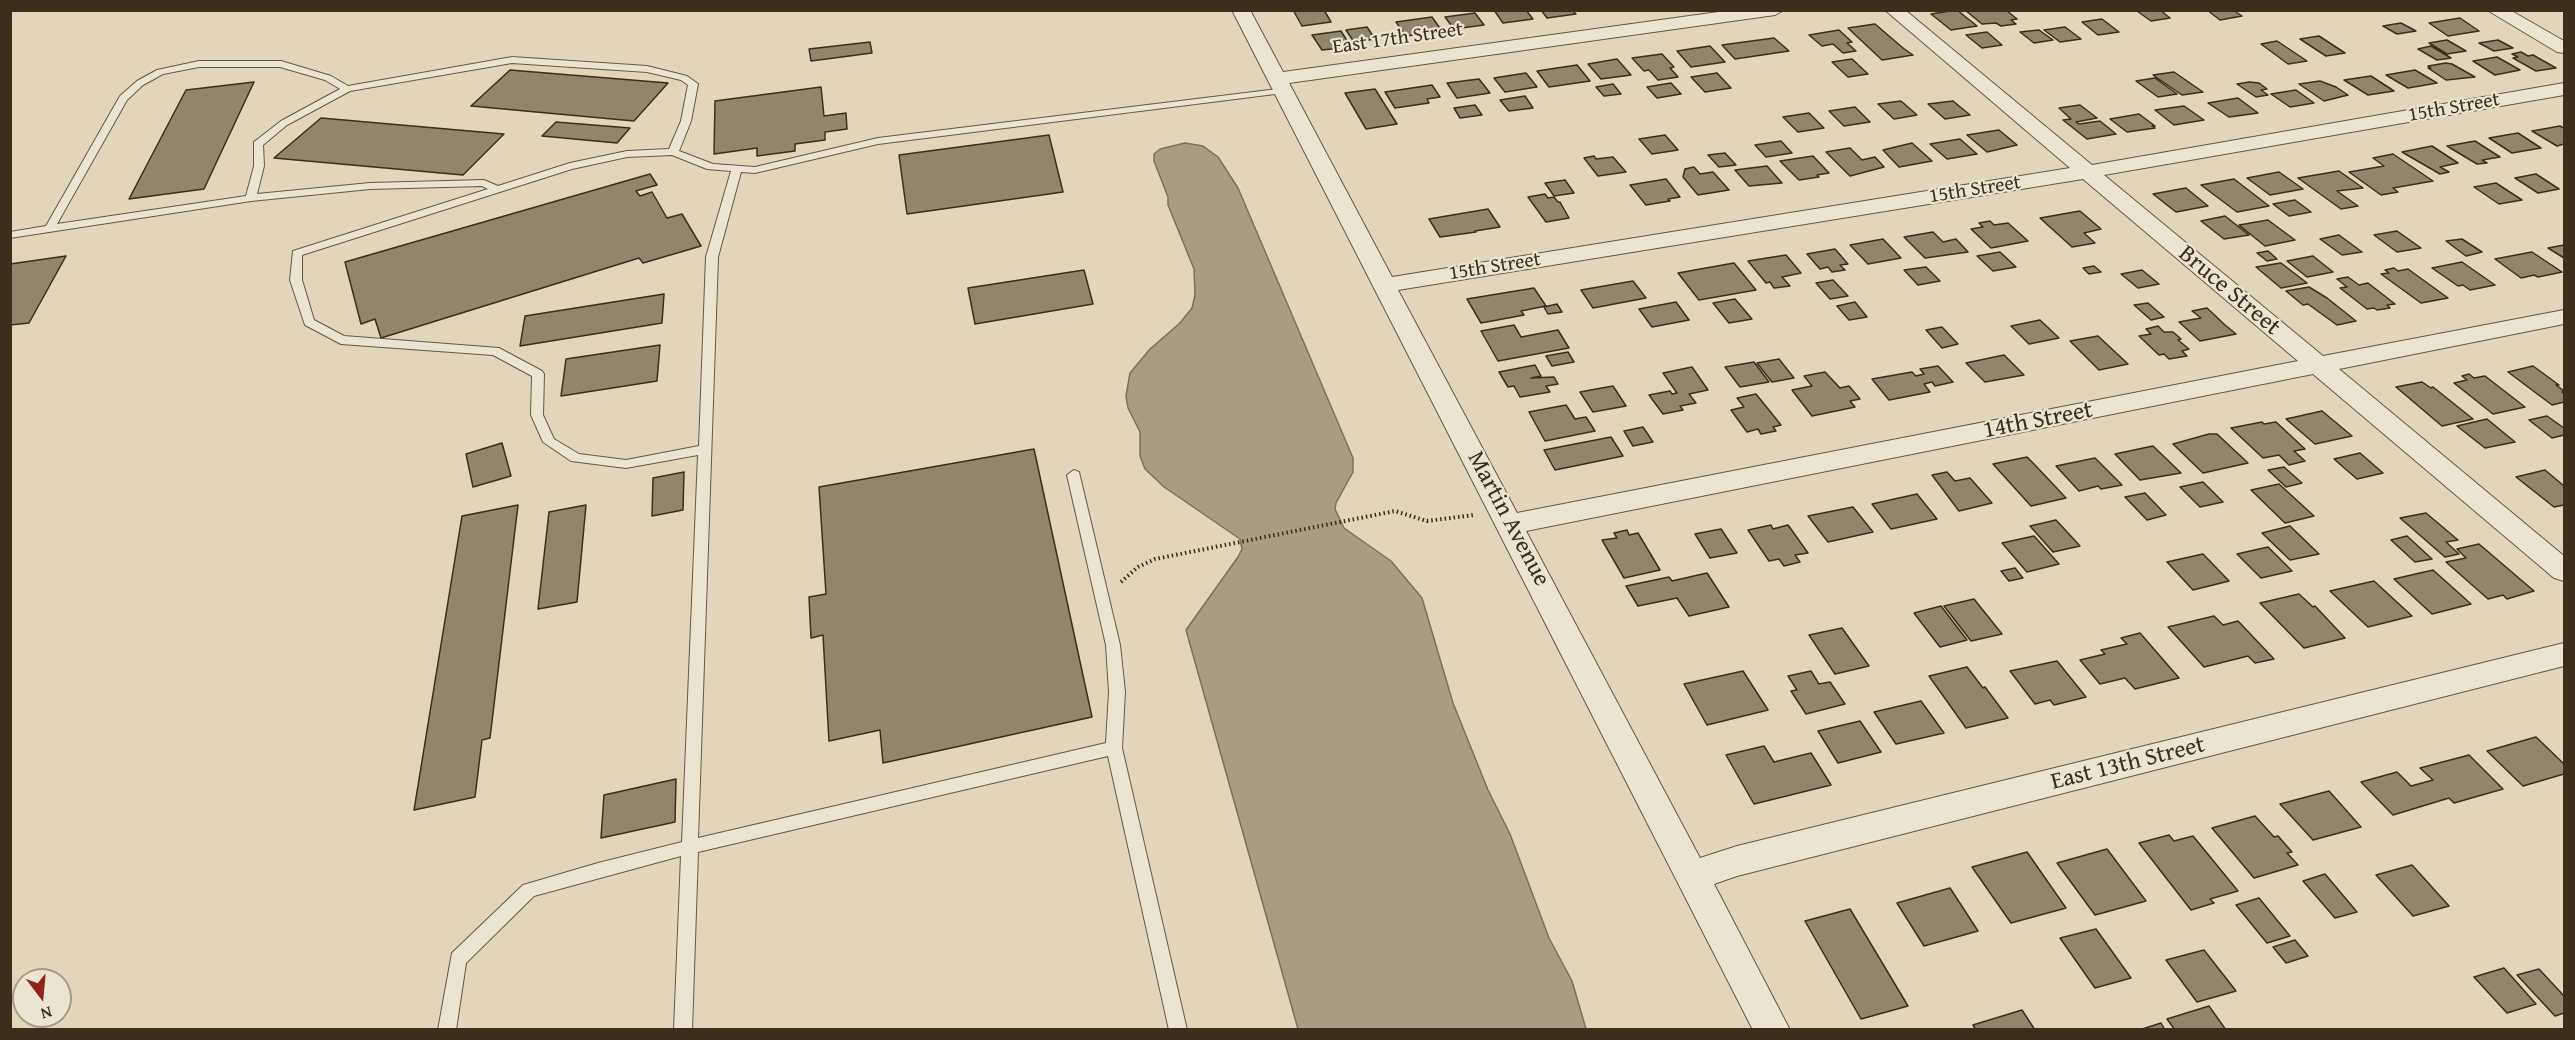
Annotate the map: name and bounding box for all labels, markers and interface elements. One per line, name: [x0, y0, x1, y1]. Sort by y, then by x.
street label: East 17th Street: [1331, 18, 1465, 60]
street label: 15th Street: [2406, 88, 2502, 128]
street label: 15th Street: [1927, 171, 2023, 209]
street label: Bruce Street: [2172, 240, 2286, 342]
street label: 15th Street: [1447, 248, 1543, 286]
street label: 14th Street: [1981, 396, 2095, 446]
street label: Martin Avenue: [1460, 447, 1556, 591]
street label: East 13th Street: [2048, 731, 2208, 797]
north arrow: [12, 968, 72, 1028]
text: N: [38, 1000, 55, 1026]

